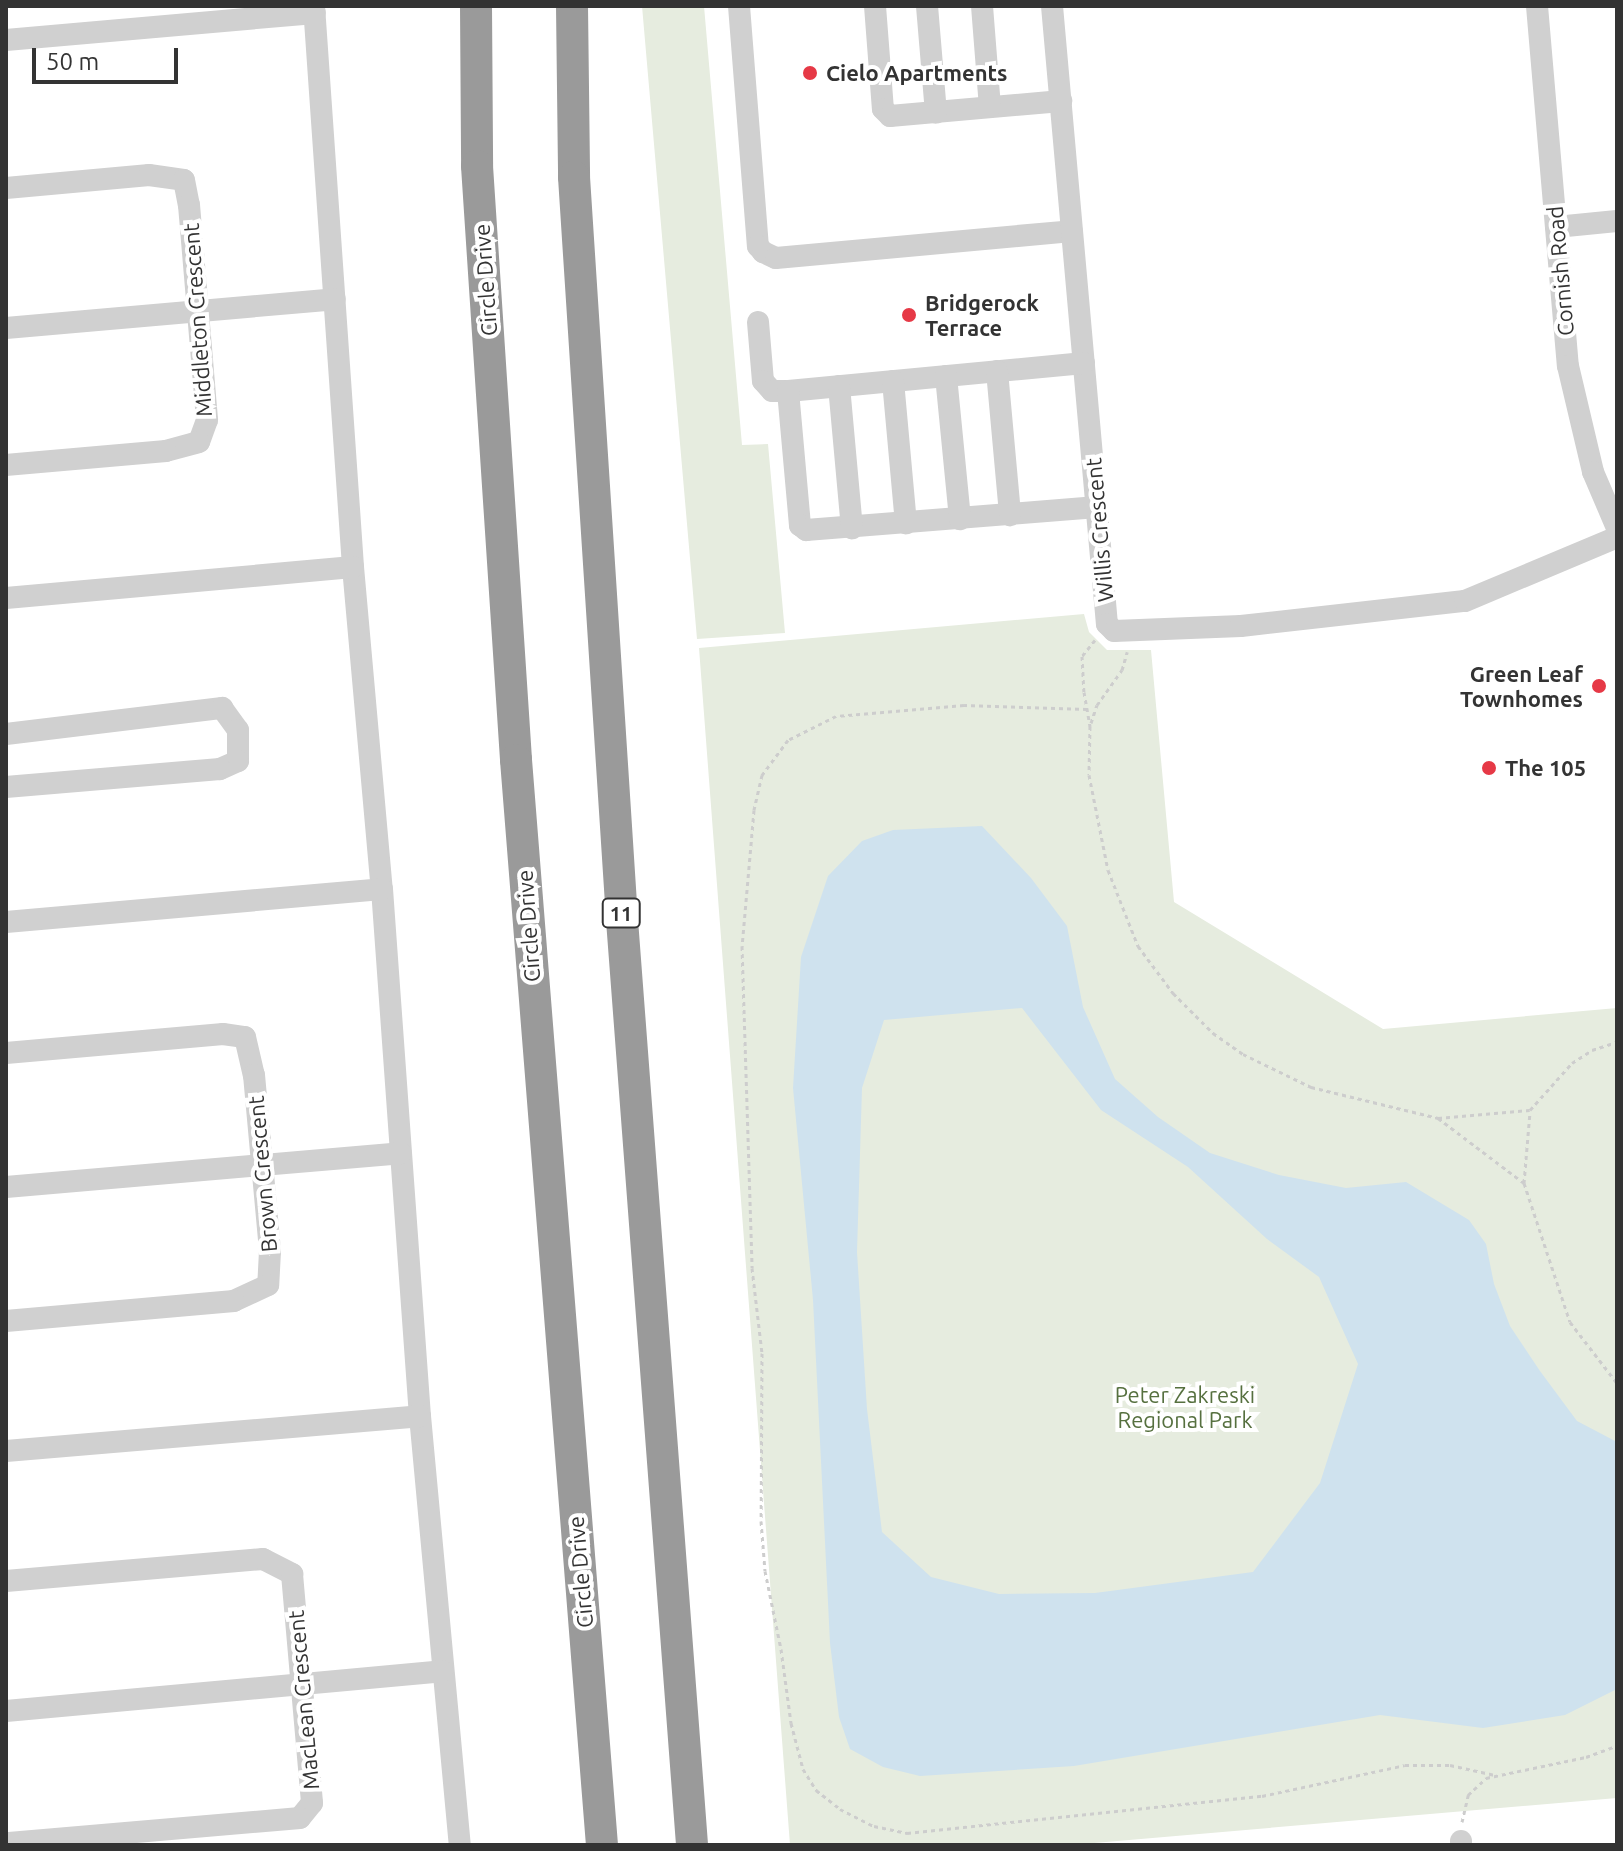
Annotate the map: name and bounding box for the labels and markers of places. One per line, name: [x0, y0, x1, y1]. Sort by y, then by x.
place label: Cielo Apartments: [826, 60, 1007, 86]
marker: Cielo Apartments: [801, 64, 819, 82]
place label: Bridgerock Terrace: [925, 289, 1039, 340]
marker: Bridgerock Terrace: [900, 306, 918, 324]
place label: Green Leaf Townhomes: [1460, 660, 1583, 712]
marker: Green Leaf Townhomes: [1590, 677, 1608, 695]
place label: The 105: [1505, 755, 1586, 781]
marker: The 105: [1480, 759, 1498, 777]

